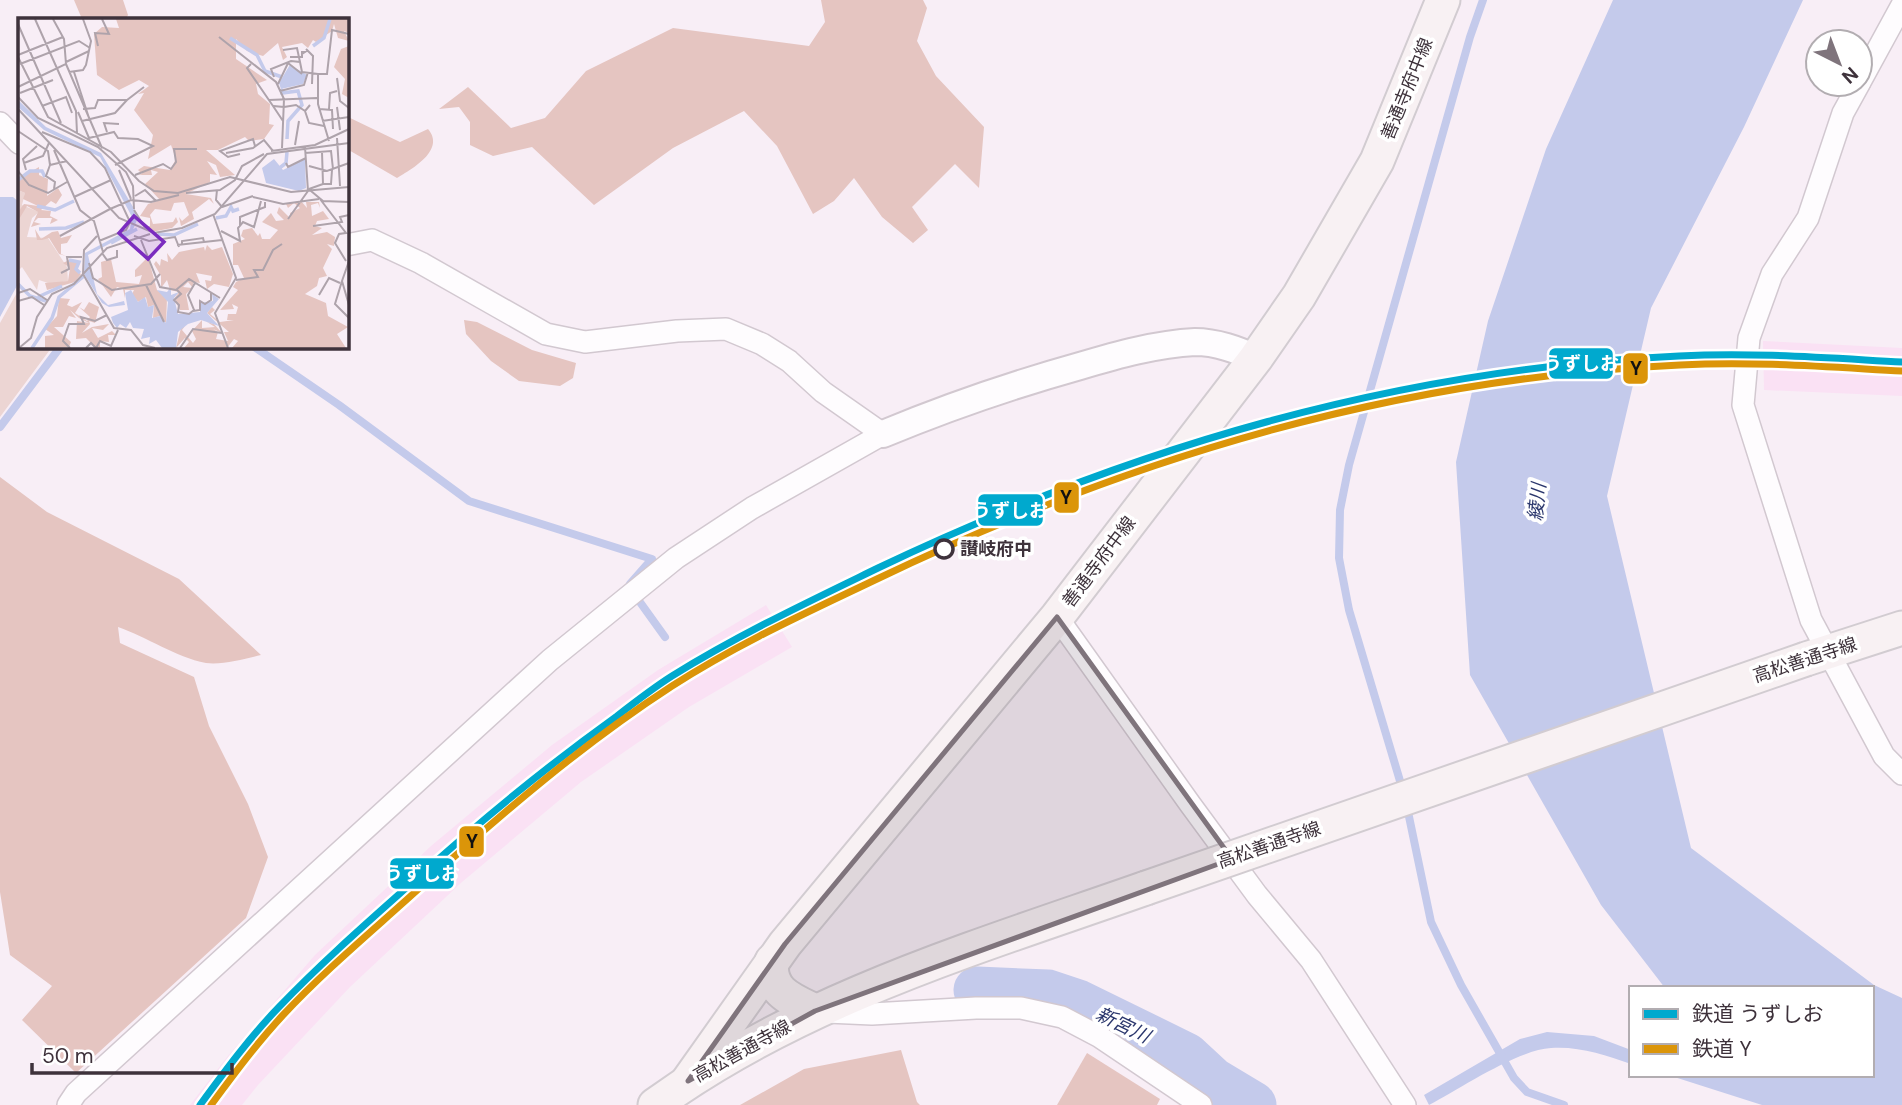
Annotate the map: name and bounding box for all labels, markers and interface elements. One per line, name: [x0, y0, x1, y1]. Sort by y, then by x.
inset map: [18, 18, 348, 348]
north arrow: [1804, 28, 1874, 98]
street label: 善通寺府中線: [1376, 34, 1438, 144]
text: N: [1837, 61, 1864, 89]
line badge: うずしお: [1548, 347, 1614, 380]
text: うずしお: [1543, 351, 1619, 376]
line badge: Y: [1622, 352, 1649, 385]
text: Y: [1630, 356, 1642, 381]
water label: 綾川: [1523, 480, 1552, 522]
line badge: Y: [1053, 481, 1080, 514]
text: Y: [1060, 485, 1072, 510]
line badge: うずしお: [977, 493, 1044, 527]
text: うずしお: [972, 498, 1048, 523]
street label: 善通寺府中線: [1057, 512, 1141, 612]
place label: 讃岐府中: [960, 537, 1032, 561]
marker: 讃岐府中: [934, 539, 954, 559]
street label: 高松善通寺線: [1750, 632, 1860, 688]
street label: 高松善通寺線: [1214, 816, 1324, 874]
line badge: Y: [458, 825, 485, 858]
text: Y: [466, 829, 478, 854]
line badge: うずしお: [389, 857, 455, 890]
text: うずしお: [384, 861, 460, 886]
legend: [1629, 986, 1874, 1077]
text: 鉄道 うずしお: [1692, 1000, 1824, 1028]
water label: 新宮川: [1092, 1001, 1156, 1050]
street label: 高松善通寺線: [689, 1014, 795, 1088]
scale bar: [32, 1032, 231, 1076]
text: 鉄道 Y: [1692, 1035, 1752, 1063]
text: 50 m: [42, 1042, 93, 1070]

